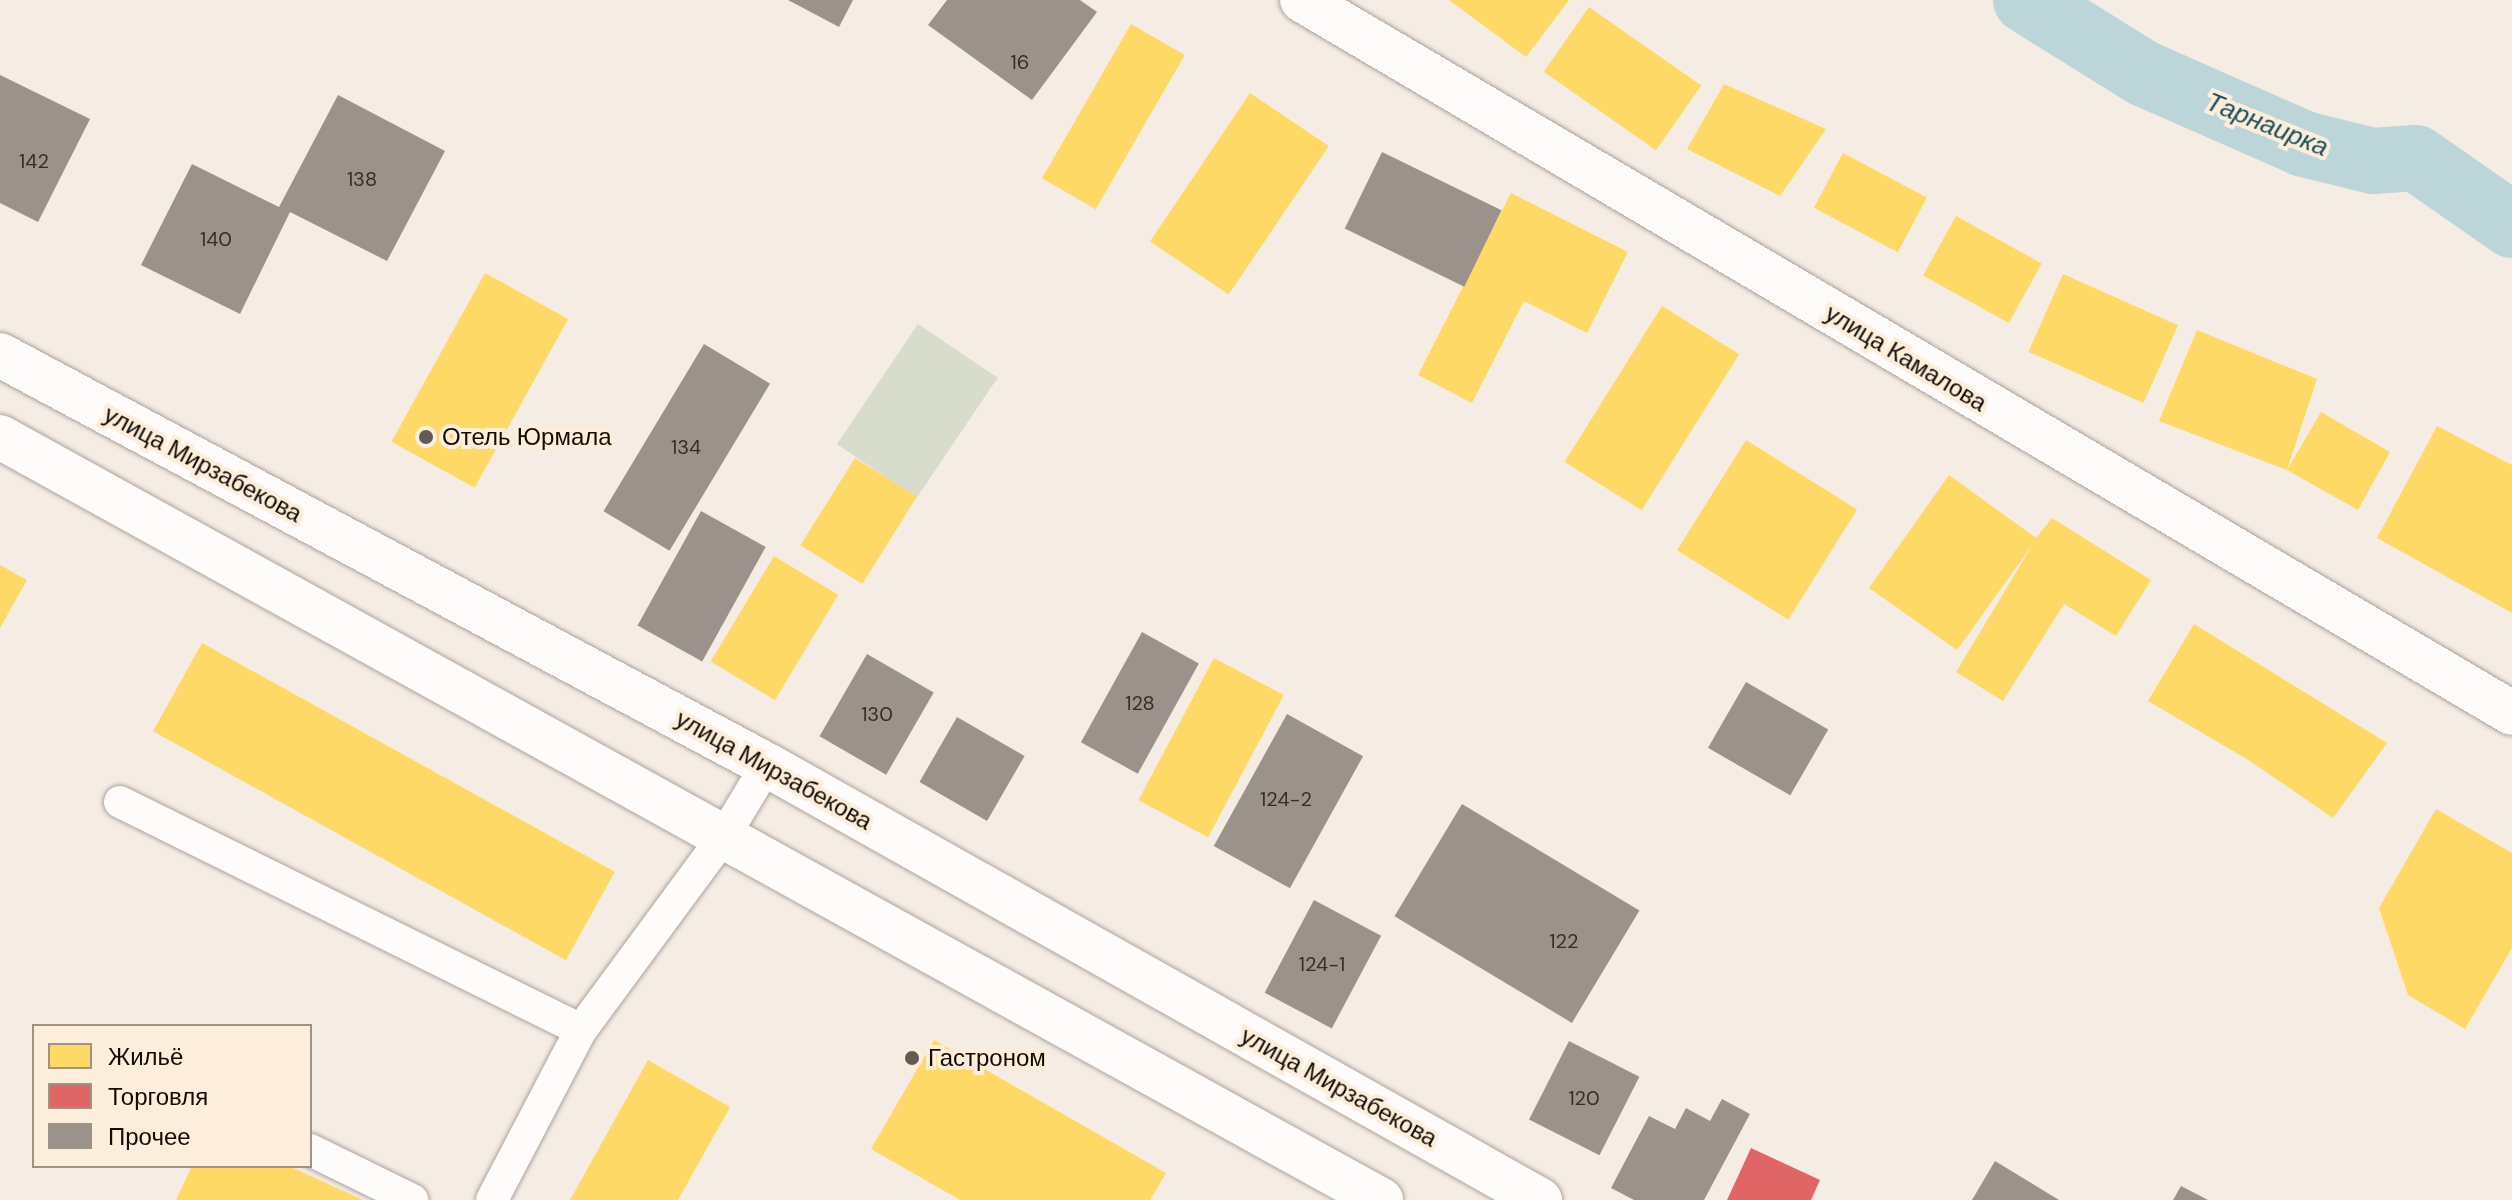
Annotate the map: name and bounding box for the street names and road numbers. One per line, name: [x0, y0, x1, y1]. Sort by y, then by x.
street label: улица Камалова: [1820, 299, 1992, 417]
street label: улица Мирзабекова: [99, 400, 307, 528]
street label: улица Мирзабекова: [671, 704, 877, 836]
street label: улица Мирзабекова: [1236, 1021, 1442, 1153]

